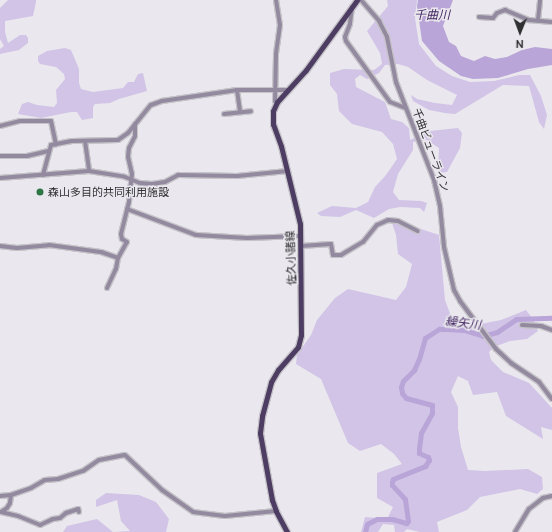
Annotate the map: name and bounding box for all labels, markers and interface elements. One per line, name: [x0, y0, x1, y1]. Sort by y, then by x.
water label: 千曲川: [414, 8, 450, 22]
north arrow: [500, 12, 540, 52]
text: N: [516, 38, 524, 50]
street label: 千曲ビューライン: [410, 106, 452, 194]
place label: 森山多目的共同利用施設: [48, 185, 169, 199]
marker: 森山多目的共同利用施設: [35, 187, 45, 197]
street label: 佐久小諸線: [283, 230, 299, 286]
water label: 繰矢川: [444, 314, 482, 332]

